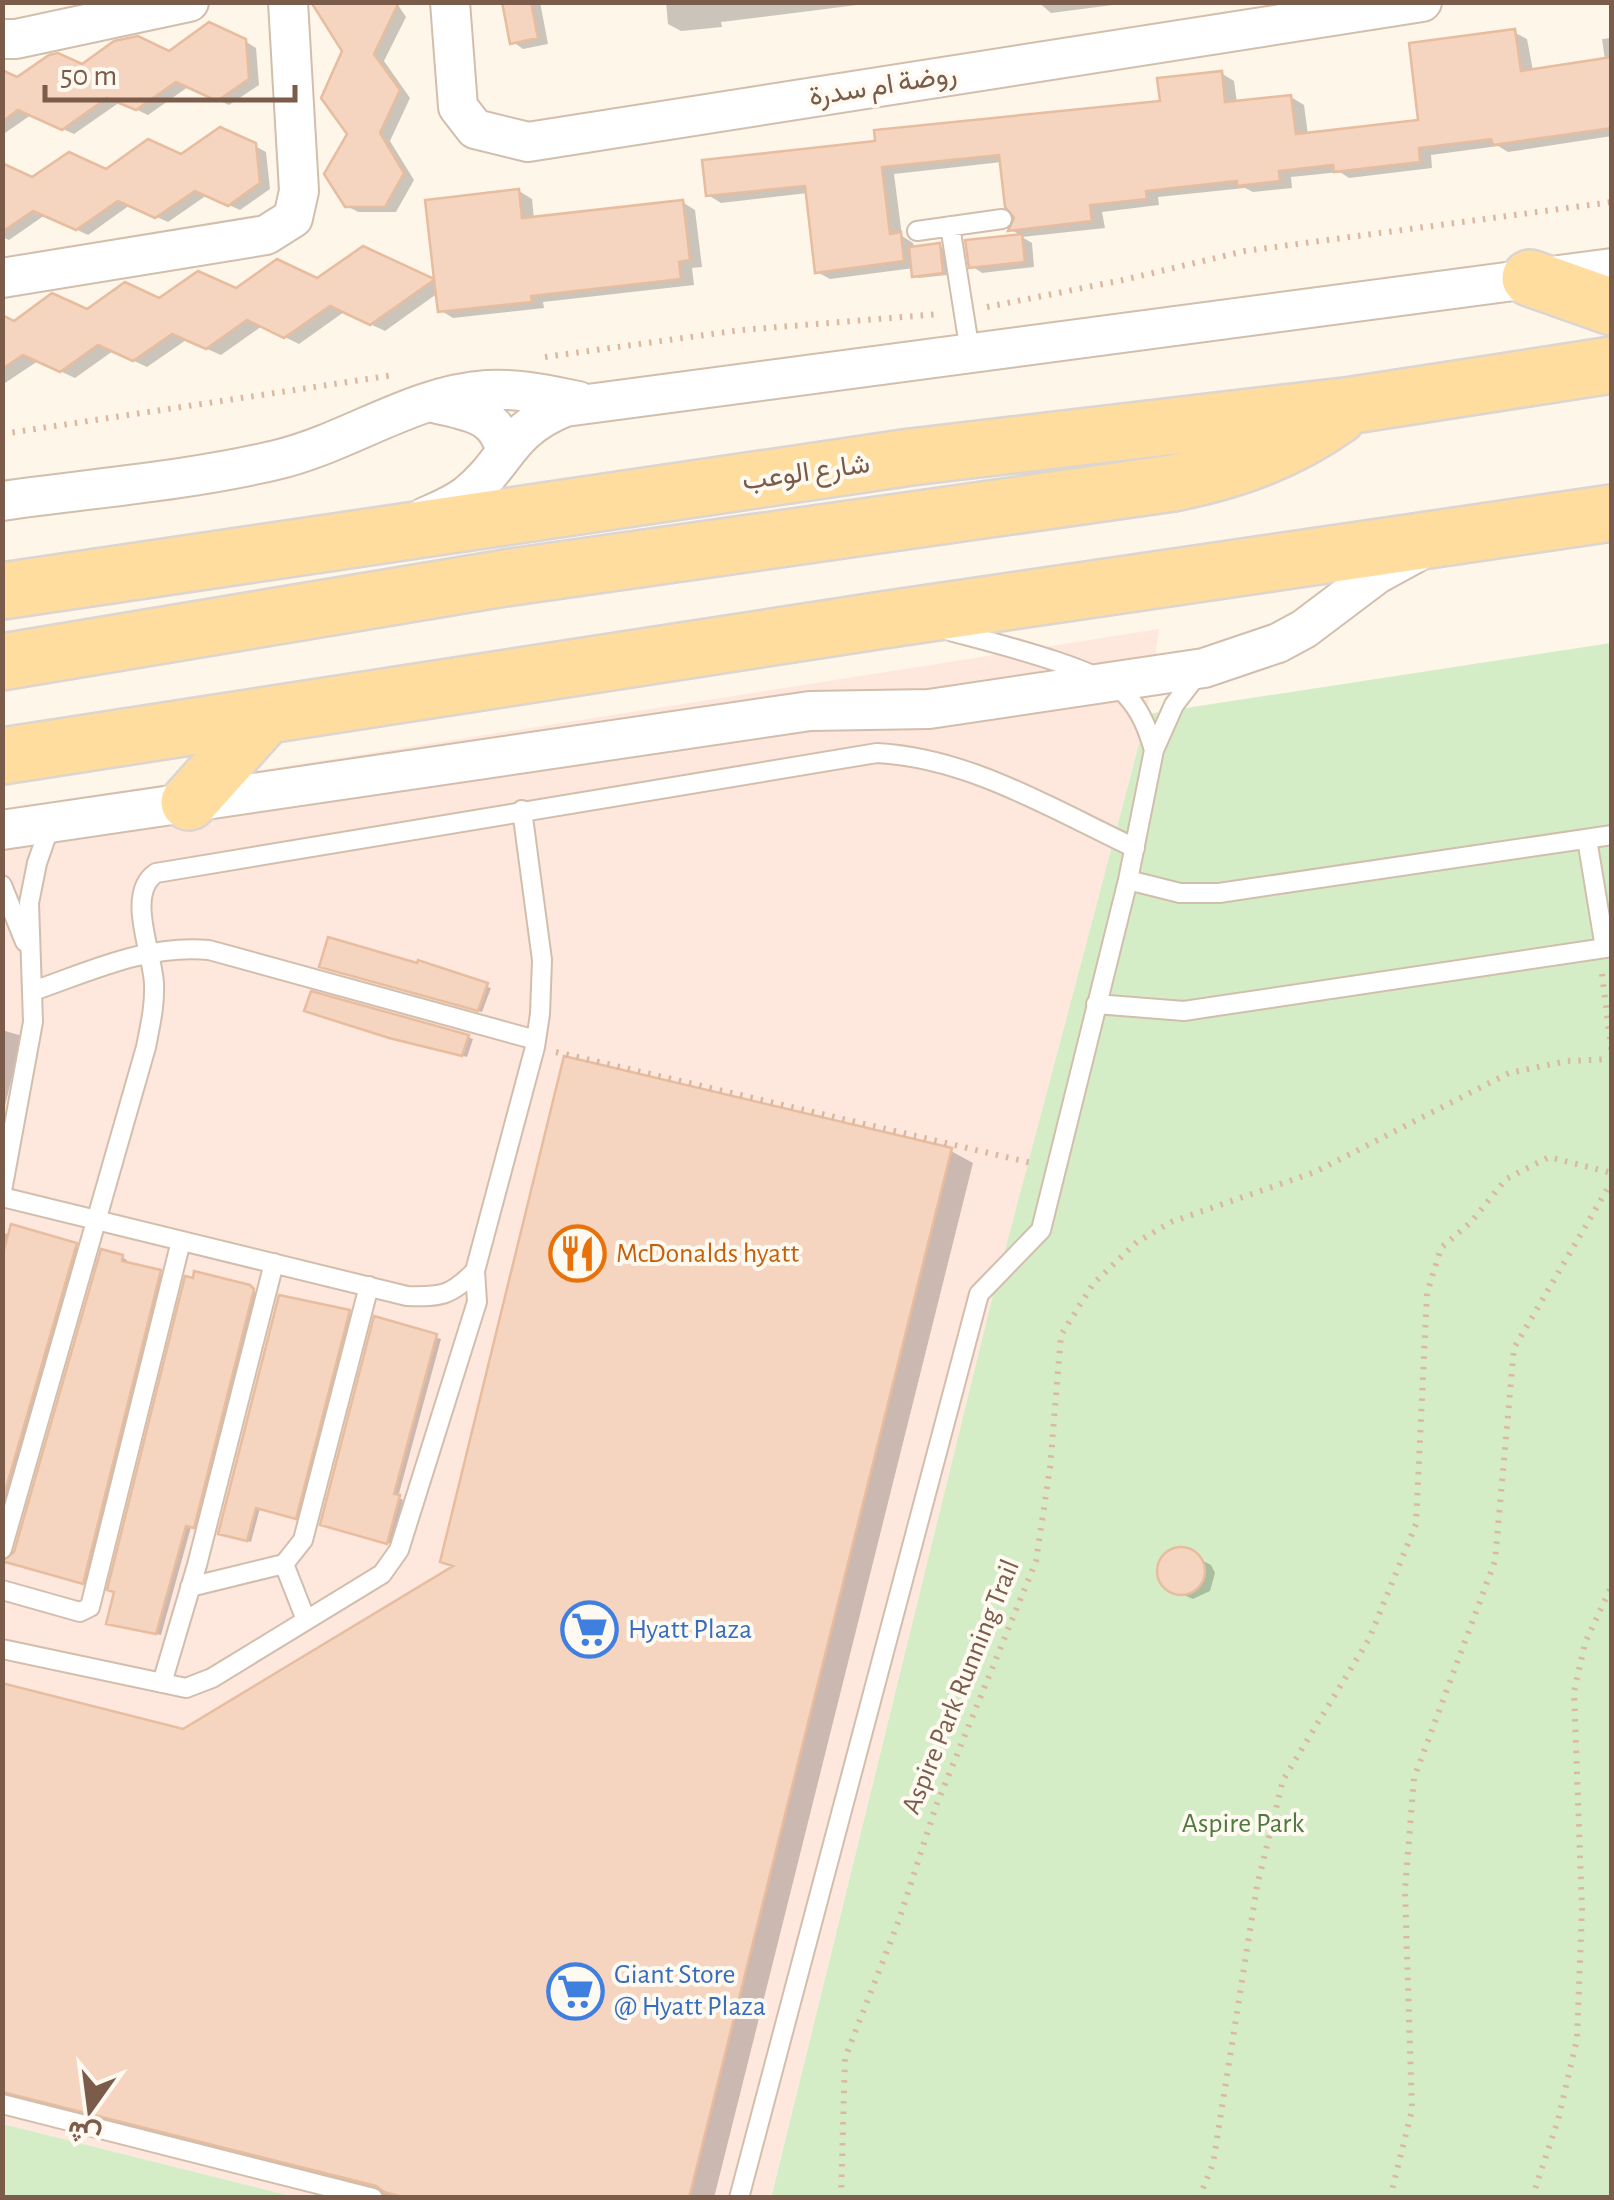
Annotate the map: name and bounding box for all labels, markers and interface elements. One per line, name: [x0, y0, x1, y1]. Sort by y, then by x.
scale bar: [45, 40, 295, 102]
street label: روضة ام سدرة: [807, 60, 959, 114]
text: 50 m: [60, 61, 117, 91]
street label: شارع الوعب: [740, 450, 872, 499]
restaurant icon: McDonalds hyatt: [547, 1224, 607, 1284]
place label: McDonalds hyatt: [616, 1240, 799, 1268]
street label: Aspire Park Running Trail: [897, 1556, 1025, 1818]
supermarket icon: Hyatt Plaza: [559, 1600, 619, 1660]
place label: Hyatt Plaza: [628, 1616, 752, 1644]
park label: Aspire Park: [1182, 1810, 1304, 1838]
supermarket icon: Giant Store @ Hyatt Plaza: [545, 1961, 605, 2021]
place label: Giant Store @ Hyatt Plaza: [614, 1961, 766, 2021]
north arrow: [40, 2060, 140, 2160]
text: ش: [65, 2114, 104, 2150]

